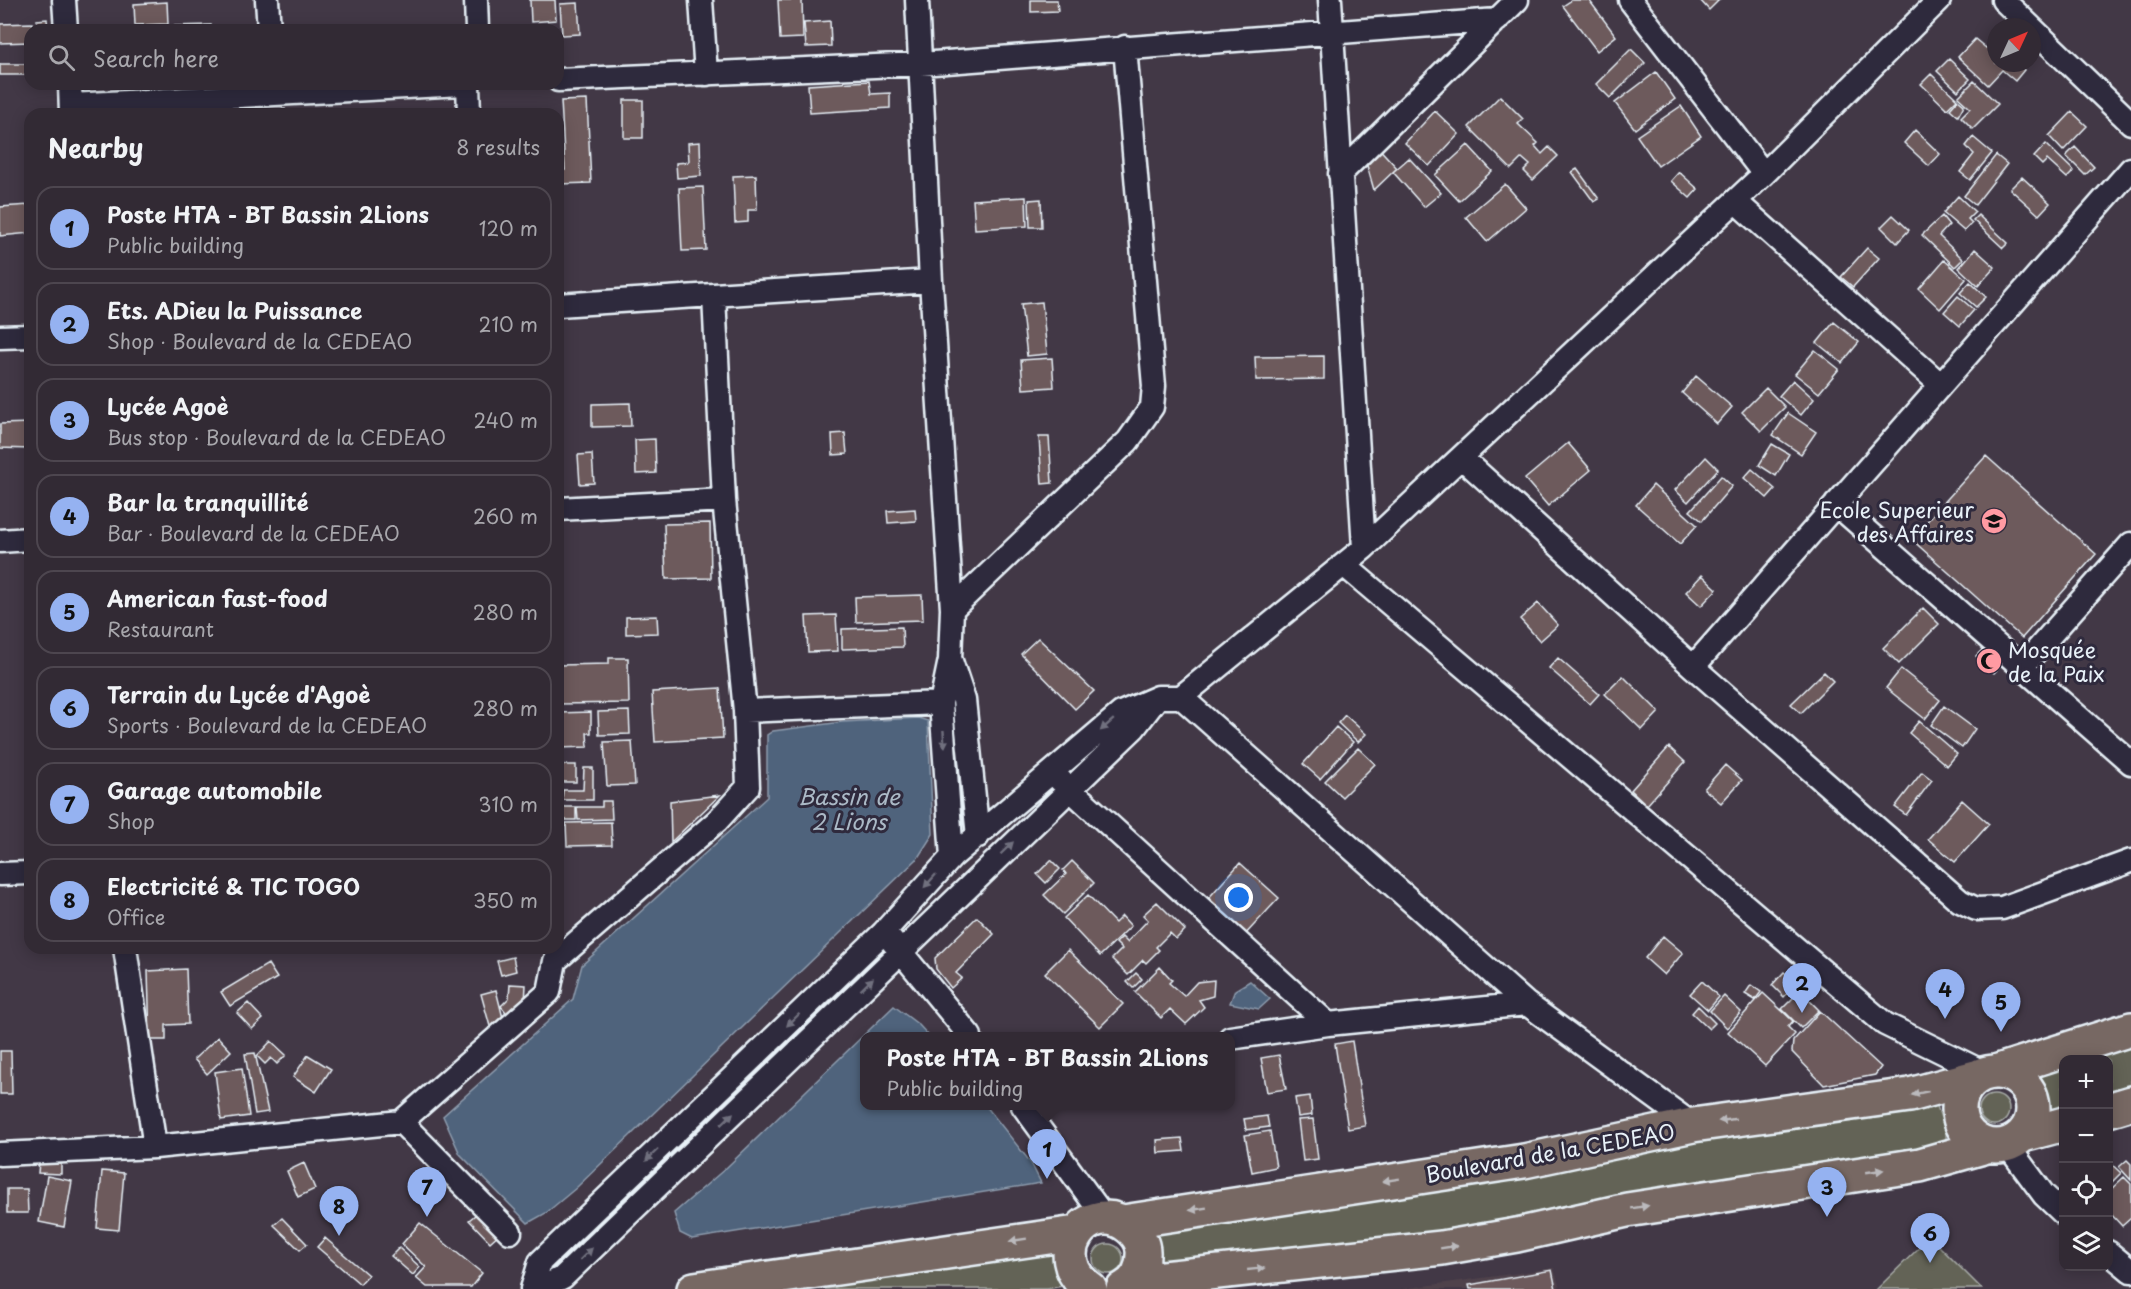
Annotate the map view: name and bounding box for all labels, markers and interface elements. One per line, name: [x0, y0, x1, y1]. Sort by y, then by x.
north arrow: [1987, 18, 2041, 72]
search box: [24, 24, 564, 90]
icon: search: [45, 41, 78, 74]
text: Search here: [93, 41, 219, 74]
text: Nearby: [48, 128, 143, 167]
text: 8 results: [456, 132, 540, 162]
text: Poste HTA - BT Bassin 2Lions: [107, 197, 429, 230]
text: 1: [65, 213, 74, 243]
text: 120 m: [479, 213, 538, 243]
text: Public building: [107, 230, 244, 260]
text: Ets. ADieu la Puissance: [107, 293, 362, 326]
text: 2: [62, 309, 77, 339]
text: 210 m: [479, 309, 538, 339]
text: Shop · Boulevard de la CEDEAO: [107, 326, 412, 356]
text: Lycée Agoè: [107, 389, 229, 422]
text: 3: [63, 405, 76, 435]
text: 240 m: [473, 405, 538, 435]
text: Bus stop · Boulevard de la CEDEAO: [107, 422, 446, 452]
text: Bar la tranquillité: [107, 485, 309, 518]
place label: Ecole Superieur des Affaires: [1819, 493, 1974, 549]
text: 4: [63, 501, 76, 531]
text: 260 m: [473, 501, 538, 531]
school or university icon: Ecole Superieur des Affaires: [1979, 506, 2009, 536]
text: Bar · Boulevard de la CEDEAO: [107, 518, 400, 548]
text: American fast-food: [107, 581, 328, 614]
text: 5: [63, 597, 76, 627]
text: 280 m: [473, 597, 538, 627]
text: Restaurant: [107, 614, 214, 644]
place label: Mosquée de la Paix: [2008, 633, 2105, 689]
mosque icon: Mosquée de la Paix: [1974, 646, 2004, 676]
text: Terrain du Lycée d'Agoè: [107, 677, 370, 710]
text: 6: [62, 693, 77, 723]
text: 280 m: [473, 693, 538, 723]
text: Sports · Boulevard de la CEDEAO: [107, 710, 427, 740]
one-way arrow: [1099, 718, 1115, 731]
one-way arrow: [939, 729, 949, 748]
text: Garage automobile: [107, 773, 322, 806]
water label: Bassin de 2 Lions: [798, 779, 901, 837]
text: 7: [64, 789, 75, 819]
text: 310 m: [478, 789, 538, 819]
text: Shop: [107, 806, 155, 836]
one-way arrow: [999, 841, 1013, 855]
text: Electricité & TIC TOGO: [107, 869, 360, 902]
one-way arrow: [923, 874, 937, 889]
your location: [1224, 883, 1253, 912]
text: 8: [63, 885, 76, 915]
text: 350 m: [473, 885, 538, 915]
text: Office: [107, 902, 165, 932]
pin: 2: [1782, 964, 1822, 1013]
pin: 4: [1926, 970, 1964, 1019]
one-way arrow: [860, 977, 875, 991]
pin: 5: [1982, 982, 2020, 1032]
one-way arrow: [786, 1012, 800, 1026]
popup: [860, 1032, 1235, 1110]
text: Poste HTA - BT Bassin 2Lions: [886, 1040, 1209, 1073]
map controls: [2059, 1055, 2113, 1271]
button: +: [2059, 1055, 2113, 1109]
text: Public building: [886, 1073, 1023, 1103]
one-way arrow: [1911, 1088, 1929, 1098]
button: −: [2059, 1109, 2113, 1163]
one-way arrow: [719, 1112, 734, 1126]
street label: Boulevard de la CEDEAO: [1423, 1114, 1677, 1190]
one-way arrow: [1717, 1116, 1736, 1125]
pin: 1: [1028, 1130, 1066, 1179]
one-way arrow: [645, 1147, 659, 1161]
button: locate: [2059, 1163, 2113, 1217]
one-way arrow: [1865, 1167, 1884, 1176]
pin: 7: [408, 1168, 446, 1217]
pin: 3: [1808, 1168, 1846, 1217]
one-way arrow: [1381, 1176, 1400, 1185]
pin: 8: [320, 1186, 358, 1236]
one-way arrow: [1631, 1203, 1650, 1212]
one-way arrow: [1188, 1205, 1207, 1214]
pin: 6: [1910, 1214, 1950, 1263]
button: layers: [2059, 1217, 2113, 1271]
one-way arrow: [1008, 1235, 1027, 1244]
one-way arrow: [1440, 1242, 1459, 1251]
one-way arrow: [579, 1248, 593, 1262]
one-way arrow: [1246, 1264, 1265, 1273]

